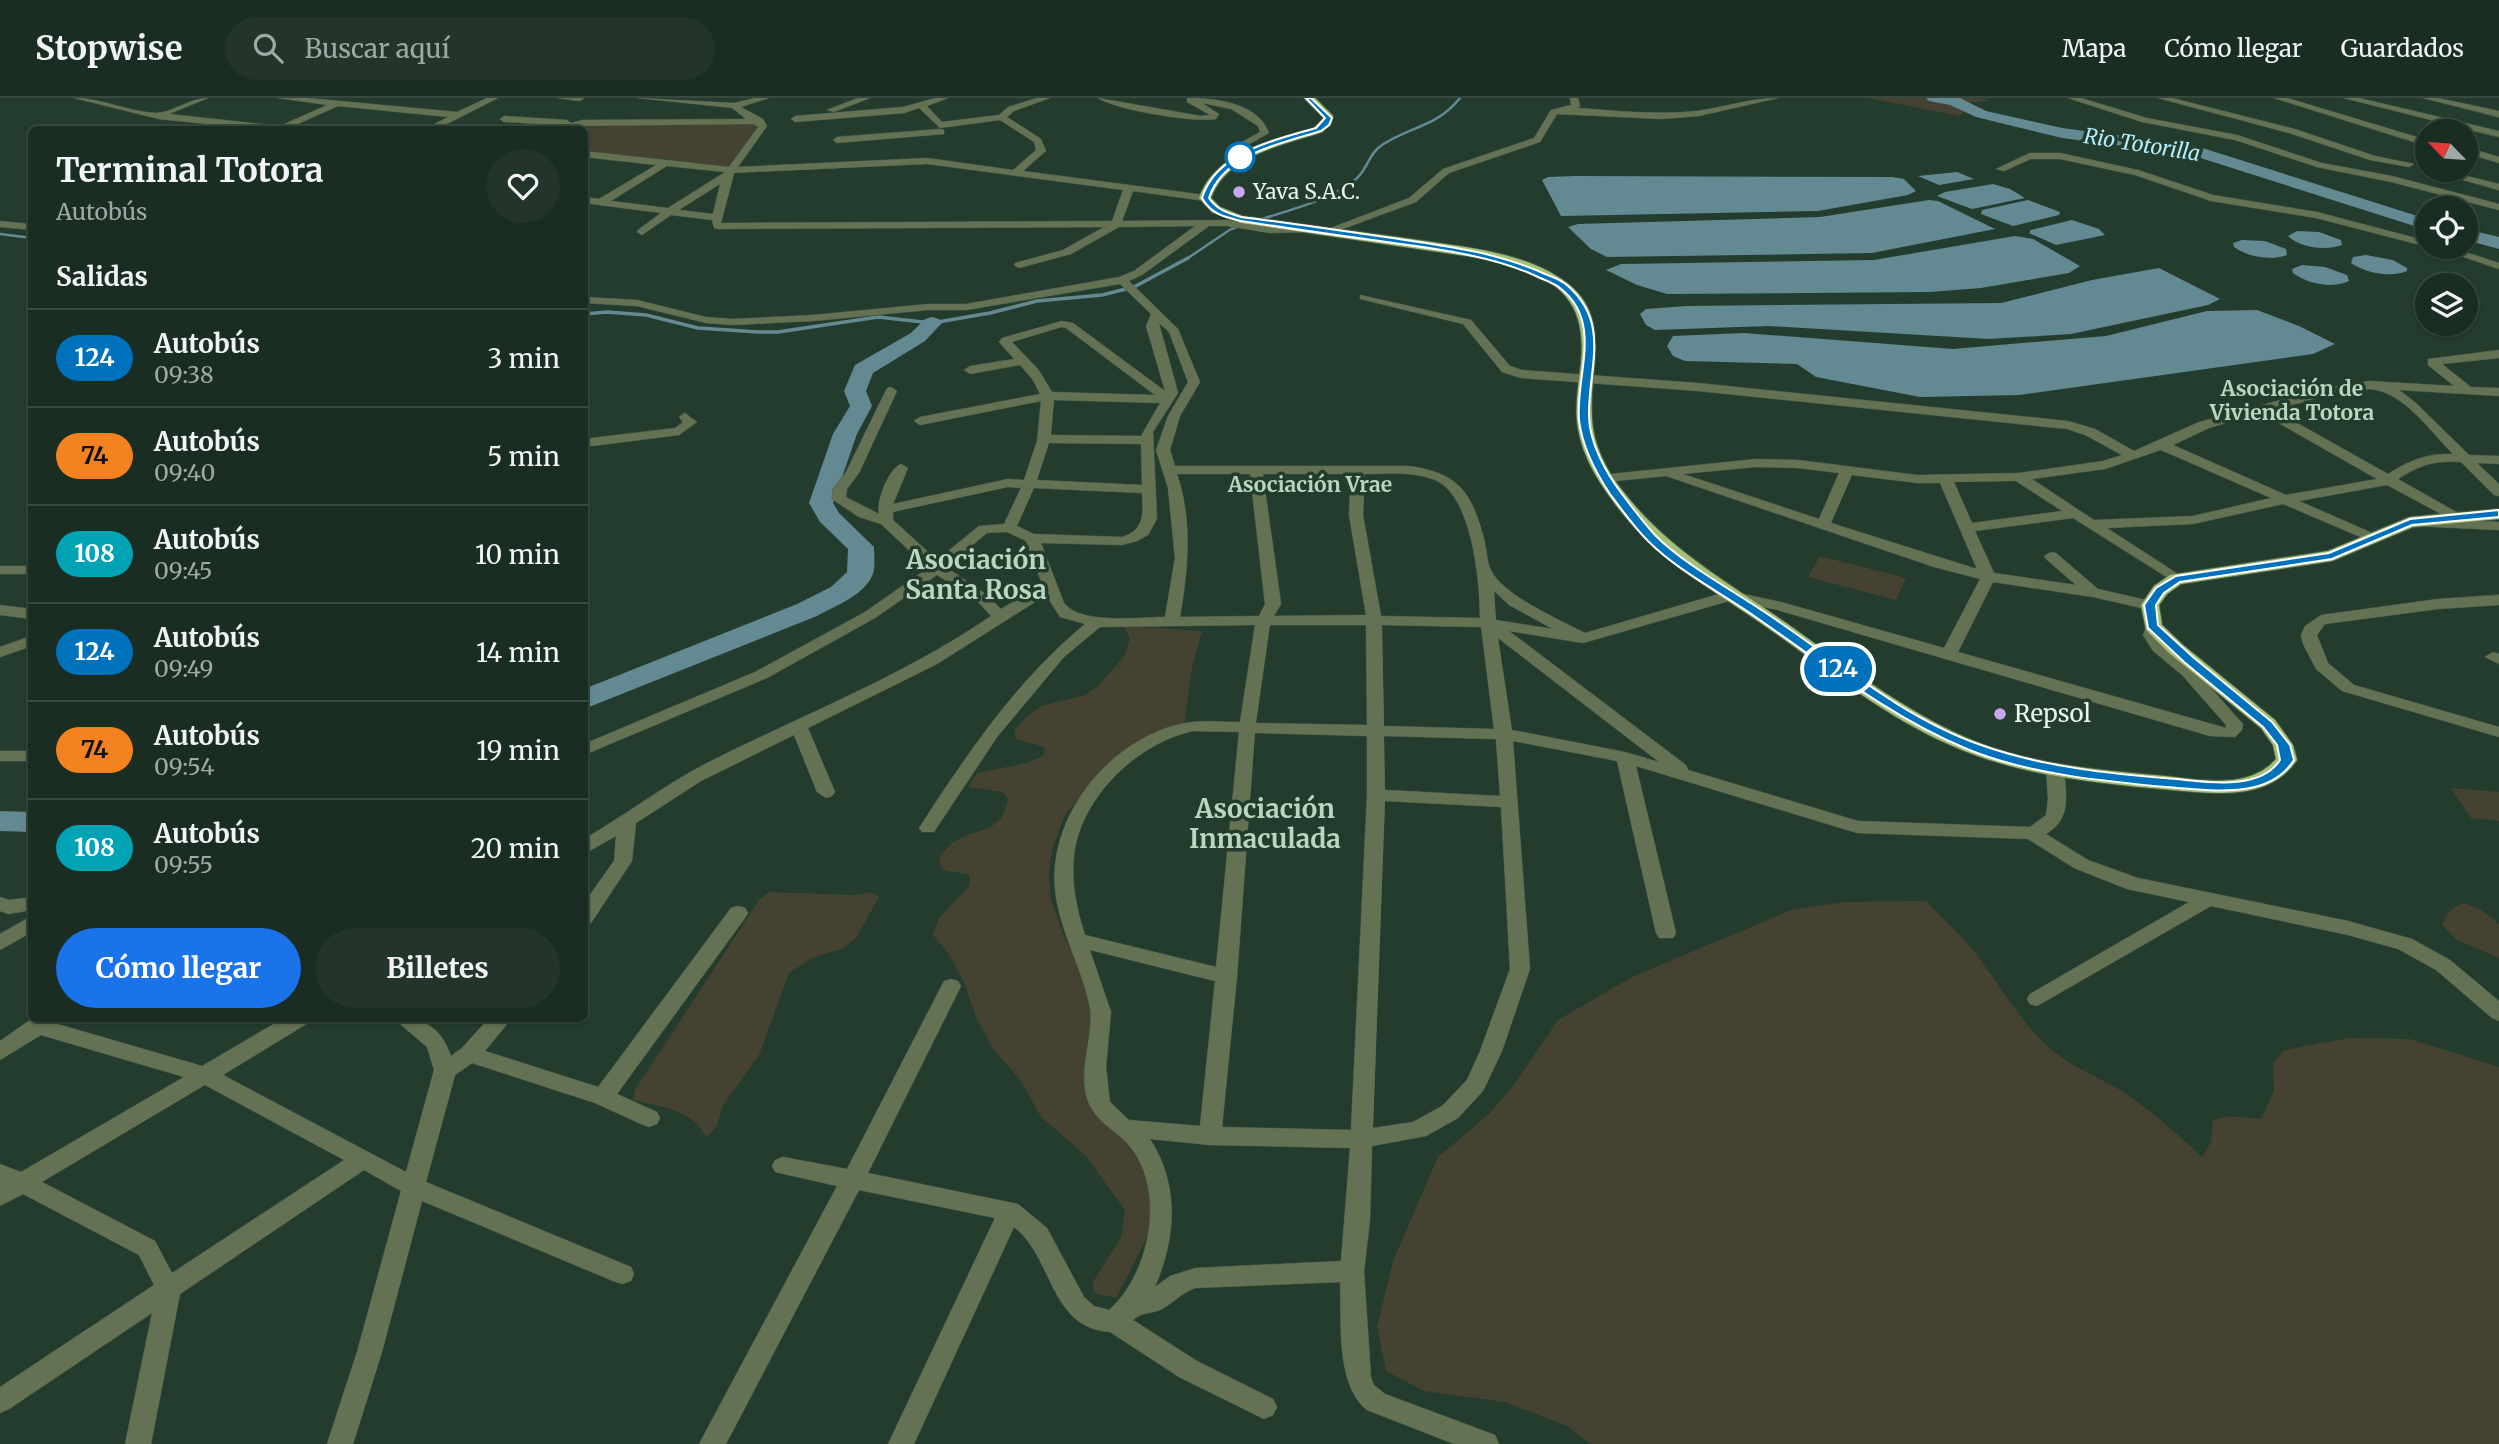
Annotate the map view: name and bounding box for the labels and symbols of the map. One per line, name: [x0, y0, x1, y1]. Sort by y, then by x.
north arrow: [2415, 119, 2478, 182]
water label: Rio Totorilla: [2082, 122, 2202, 167]
unlabelled marker: [1225, 142, 1255, 172]
place label: Yava S.A.C.: [1252, 178, 1360, 205]
marker: Yava S.A.C.: [1231, 184, 1247, 200]
district label: Asociación de Vivienda Totora: [2209, 375, 2375, 426]
district label: Asociación Vrae: [1227, 471, 1392, 498]
district label: Asociación Santa Rosa: [905, 543, 1047, 606]
line badge: 124: [1798, 646, 1878, 692]
place label: Repsol: [2014, 698, 2091, 729]
marker: Repsol: [1992, 706, 2008, 722]
district label: Asociación Inmaculada: [1189, 792, 1341, 855]

